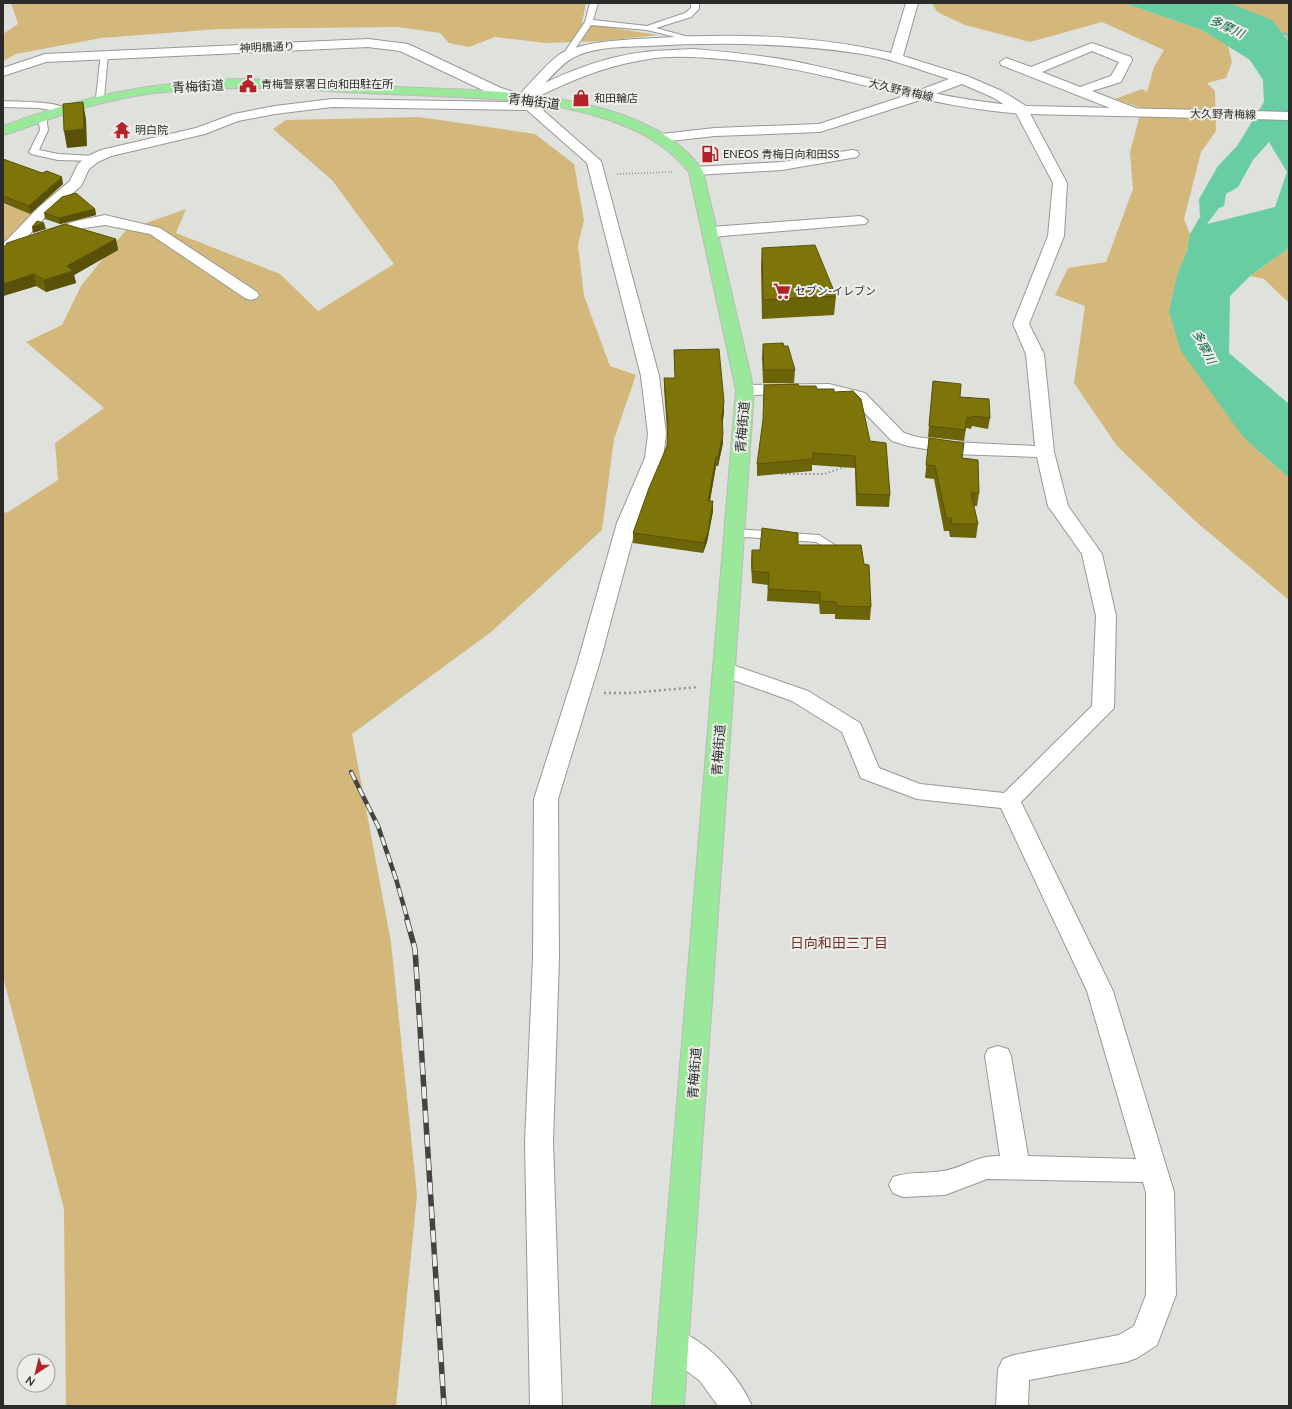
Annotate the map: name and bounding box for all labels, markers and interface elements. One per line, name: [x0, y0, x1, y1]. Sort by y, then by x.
water label: 多摩川: [1208, 12, 1249, 42]
street label: 神明橋通り: [239, 39, 295, 54]
public building icon: 青梅警察署日向和田駐在所: [238, 74, 258, 94]
street label: 大久野青梅線: [867, 76, 935, 103]
street label: 青梅街道: [172, 77, 224, 95]
place label: 青梅警察署日向和田駐在所: [261, 77, 394, 90]
shop icon: 和田輪店: [571, 88, 591, 108]
street label: 青梅街道: [507, 90, 561, 112]
place label: 和田輪店: [594, 91, 638, 104]
street label: 大久野青梅線: [1190, 106, 1256, 121]
temple icon: 明白院: [112, 120, 132, 140]
place label: 明白院: [135, 123, 168, 136]
fuel station icon: ENEOS 青梅日向和田SS: [700, 144, 720, 164]
place label: ENEOS 青梅日向和田SS: [723, 147, 839, 160]
supermarket icon: セブン-イレブン: [772, 281, 792, 301]
place label: セブン-イレブン: [795, 284, 876, 297]
water label: 多摩川: [1190, 327, 1220, 368]
street label: 青梅街道: [732, 400, 752, 454]
street label: 青梅街道: [708, 723, 728, 777]
district label: 日向和田三丁目: [790, 934, 888, 951]
street label: 青梅街道: [684, 1046, 704, 1100]
north arrow: [16, 1353, 56, 1393]
text: N: [23, 1374, 37, 1389]

